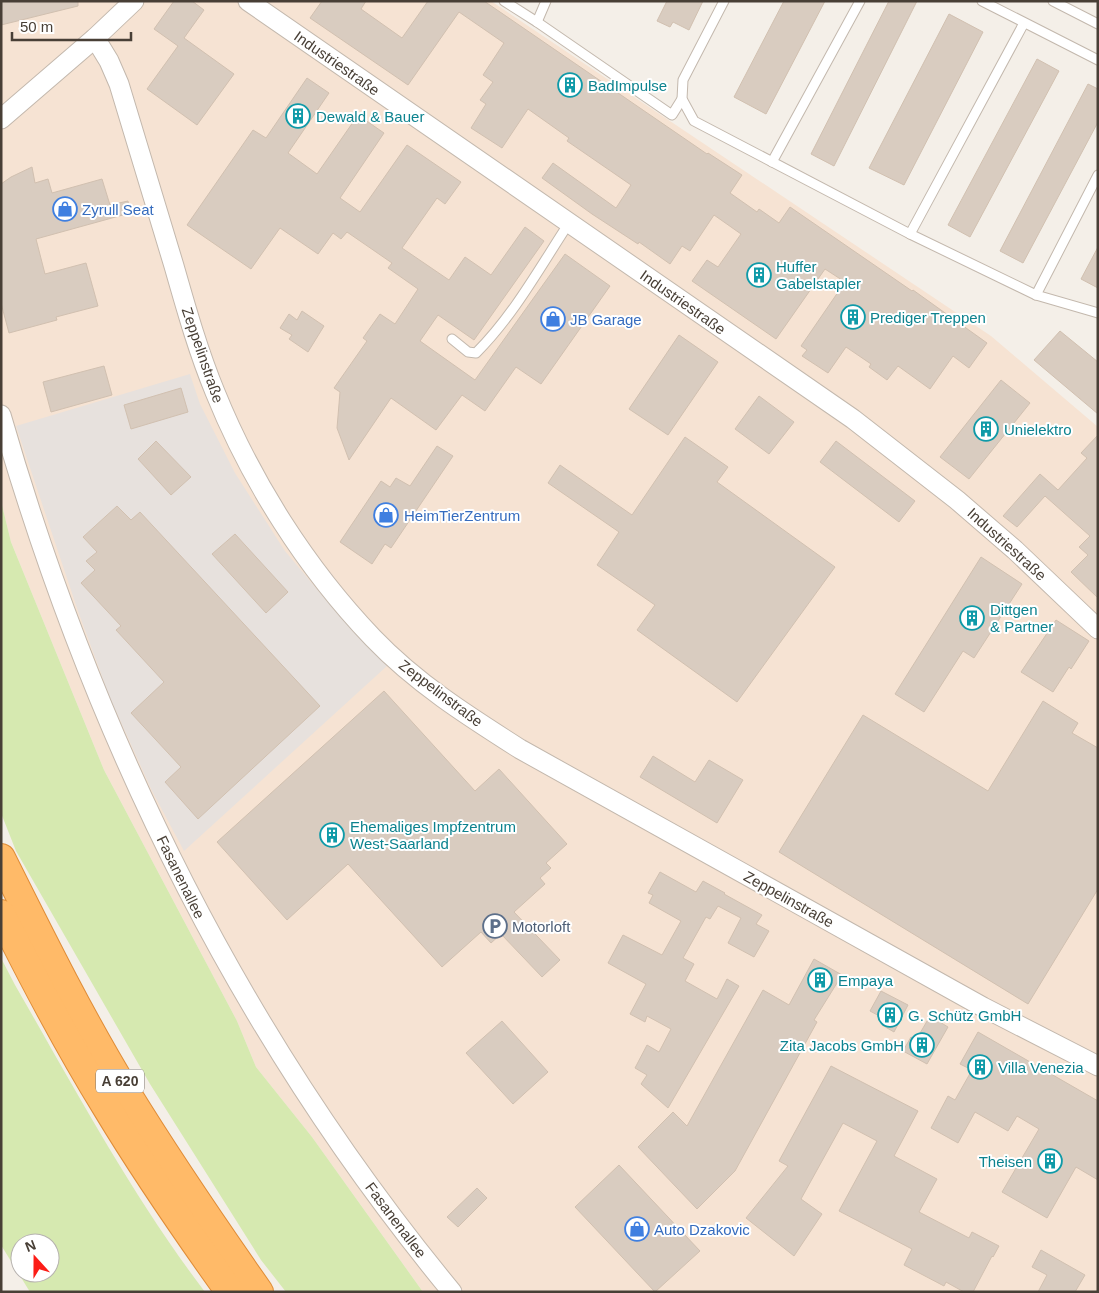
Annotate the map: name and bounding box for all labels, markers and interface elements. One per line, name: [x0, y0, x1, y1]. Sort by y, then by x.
scale bar: [12, 10, 131, 42]
text: 50 m: [20, 18, 53, 35]
street label: Industriestraße: [291, 27, 383, 99]
building icon: BadImpulse: [557, 72, 583, 98]
place label: BadImpulse: [588, 77, 667, 94]
building icon: Dewald & Bauer: [285, 103, 311, 129]
place label: Dewald & Bauer: [316, 108, 424, 125]
shop icon: Zyrull Seat: [52, 196, 78, 222]
place label: Zyrull Seat: [82, 201, 155, 218]
place label: Huffer Gabelstapler: [776, 258, 861, 292]
building icon: Huffer Gabelstapler: [746, 262, 772, 288]
street label: Industriestraße: [637, 266, 729, 338]
building icon: Prediger Treppen: [840, 304, 866, 330]
street label: Zeppelinstraße: [179, 305, 227, 405]
shop icon: JB Garage: [540, 306, 566, 332]
place label: Prediger Treppen: [870, 309, 986, 326]
place label: JB Garage: [570, 311, 642, 328]
building icon: Unielektro: [973, 416, 999, 442]
place label: Unielektro: [1004, 421, 1072, 438]
shop icon: HeimTierZentrum: [373, 502, 399, 528]
street label: Industriestraße: [964, 504, 1050, 584]
place label: HeimTierZentrum: [404, 507, 520, 524]
place label: Dittgen & Partner: [990, 601, 1053, 635]
building icon: Dittgen & Partner: [959, 605, 985, 631]
street label: Zeppelinstraße: [396, 656, 486, 730]
place label: Ehemaliges Impfzentrum West-Saarland: [350, 818, 516, 852]
building icon: Ehemaliges Impfzentrum West-Saarland: [319, 822, 345, 848]
street label: Fasanenallee: [154, 833, 208, 921]
street label: Zeppelinstraße: [741, 867, 837, 931]
parking icon: Motorloft: [482, 913, 508, 939]
place label: Motorloft: [512, 918, 571, 935]
building icon: Empaya: [807, 967, 833, 993]
place label: Empaya: [838, 972, 894, 989]
building icon: G. Schütz GmbH: [877, 1002, 903, 1028]
place label: G. Schütz GmbH: [908, 1007, 1021, 1024]
building icon: Zita Jacobs GmbH: [909, 1032, 935, 1058]
place label: Zita Jacobs GmbH: [780, 1037, 904, 1054]
building icon: Villa Venezia: [967, 1054, 993, 1080]
place label: Villa Venezia: [998, 1059, 1084, 1076]
road number: A 620: [96, 1070, 144, 1092]
building icon: Theisen: [1037, 1148, 1063, 1174]
place label: Theisen: [979, 1153, 1032, 1170]
street label: Fasanenallee: [362, 1179, 430, 1261]
shop icon: Auto Dzakovic: [624, 1216, 650, 1242]
place label: Auto Dzakovic: [654, 1221, 750, 1238]
north arrow: [10, 1233, 60, 1283]
text: N: [23, 1237, 38, 1255]

